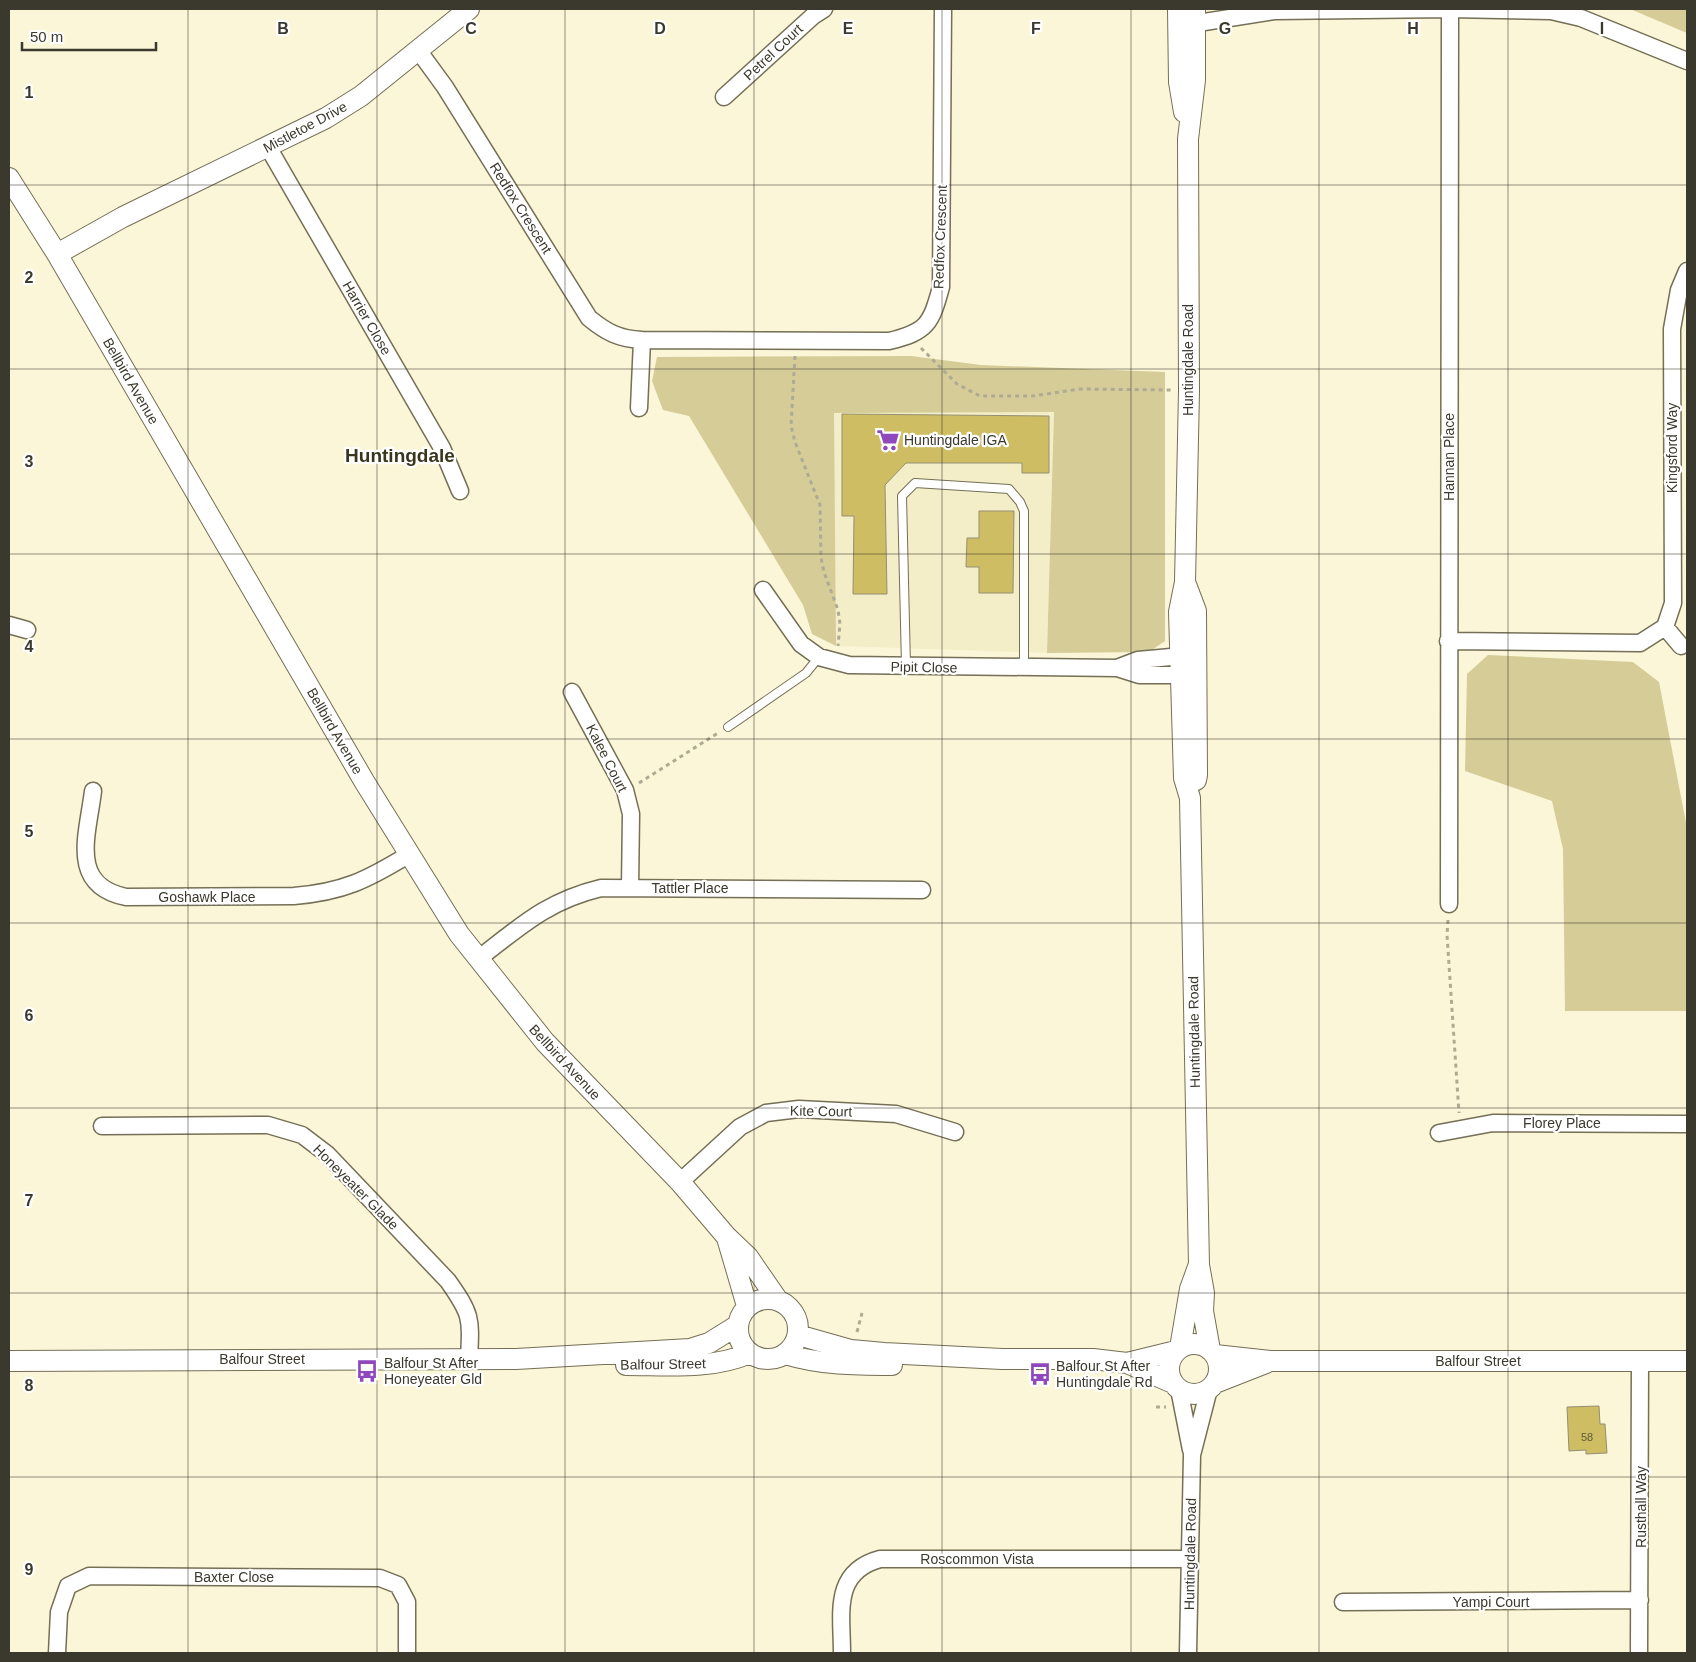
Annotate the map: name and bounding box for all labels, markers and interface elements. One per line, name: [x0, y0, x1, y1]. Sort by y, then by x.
scale bar: [22, 20, 156, 52]
text: B: [277, 20, 289, 37]
text: C: [465, 20, 477, 37]
text: D: [654, 20, 666, 37]
text: E: [843, 20, 854, 37]
text: F: [1031, 20, 1041, 37]
text: G: [1219, 20, 1231, 37]
text: H: [1407, 20, 1419, 37]
text: I: [1600, 20, 1604, 37]
street label: Petrel Court: [740, 21, 806, 83]
text: 50 m: [30, 28, 63, 45]
text: 1: [25, 84, 34, 101]
street label: Mistletoe Drive: [260, 98, 350, 156]
street label: Redfox Crescent: [487, 160, 555, 257]
street label: Redfox Crescent: [930, 185, 950, 289]
text: 2: [25, 269, 34, 286]
street label: Harrier Close: [339, 278, 395, 358]
street label: Huntingdale Road: [1180, 304, 1196, 416]
street label: Bellbird Avenue: [100, 335, 162, 427]
street label: Kingsford Way: [1664, 403, 1680, 493]
street label: Hannan Place: [1441, 413, 1457, 501]
supermarket icon: Huntingdale IGA: [875, 427, 901, 453]
place label: Huntingdale IGA: [904, 432, 1007, 448]
district label: Huntingdale: [345, 445, 455, 466]
text: 3: [25, 453, 34, 470]
text: 4: [25, 638, 34, 655]
street label: Pipit Close: [890, 658, 958, 676]
street label: Bellbird Avenue: [304, 685, 366, 777]
street label: Kalee Court: [583, 721, 631, 795]
text: 5: [25, 823, 34, 840]
street label: Tattler Place: [651, 880, 729, 896]
street label: Goshawk Place: [158, 889, 256, 905]
street label: Huntingdale Road: [1185, 976, 1203, 1088]
text: 6: [25, 1007, 34, 1024]
street label: Bellbird Avenue: [526, 1021, 604, 1103]
street label: Kite Court: [790, 1102, 852, 1120]
street label: Florey Place: [1523, 1115, 1601, 1131]
street label: Honeyeater Glade: [310, 1141, 402, 1233]
text: 7: [25, 1192, 34, 1209]
street label: Balfour Street: [219, 1351, 305, 1367]
street label: Balfour Street: [1435, 1353, 1521, 1369]
place label: Balfour St After Honeyeater Gld: [384, 1355, 482, 1387]
street label: Balfour Street: [620, 1355, 706, 1373]
bus stop icon: Balfour St After Honeyeater Gld: [354, 1358, 380, 1384]
place label: Balfour St After Huntingdale Rd: [1056, 1358, 1153, 1390]
bus stop icon: Balfour St After Huntingdale Rd: [1027, 1361, 1053, 1387]
text: 8: [25, 1377, 34, 1394]
house number: 58: [1581, 1431, 1593, 1443]
street label: Rusthall Way: [1633, 1466, 1649, 1548]
street label: Huntingdale Road: [1181, 1498, 1199, 1610]
street label: Roscommon Vista: [920, 1551, 1034, 1567]
text: 9: [25, 1561, 34, 1578]
street label: Baxter Close: [194, 1569, 274, 1585]
street label: Yampi Court: [1453, 1594, 1529, 1610]

